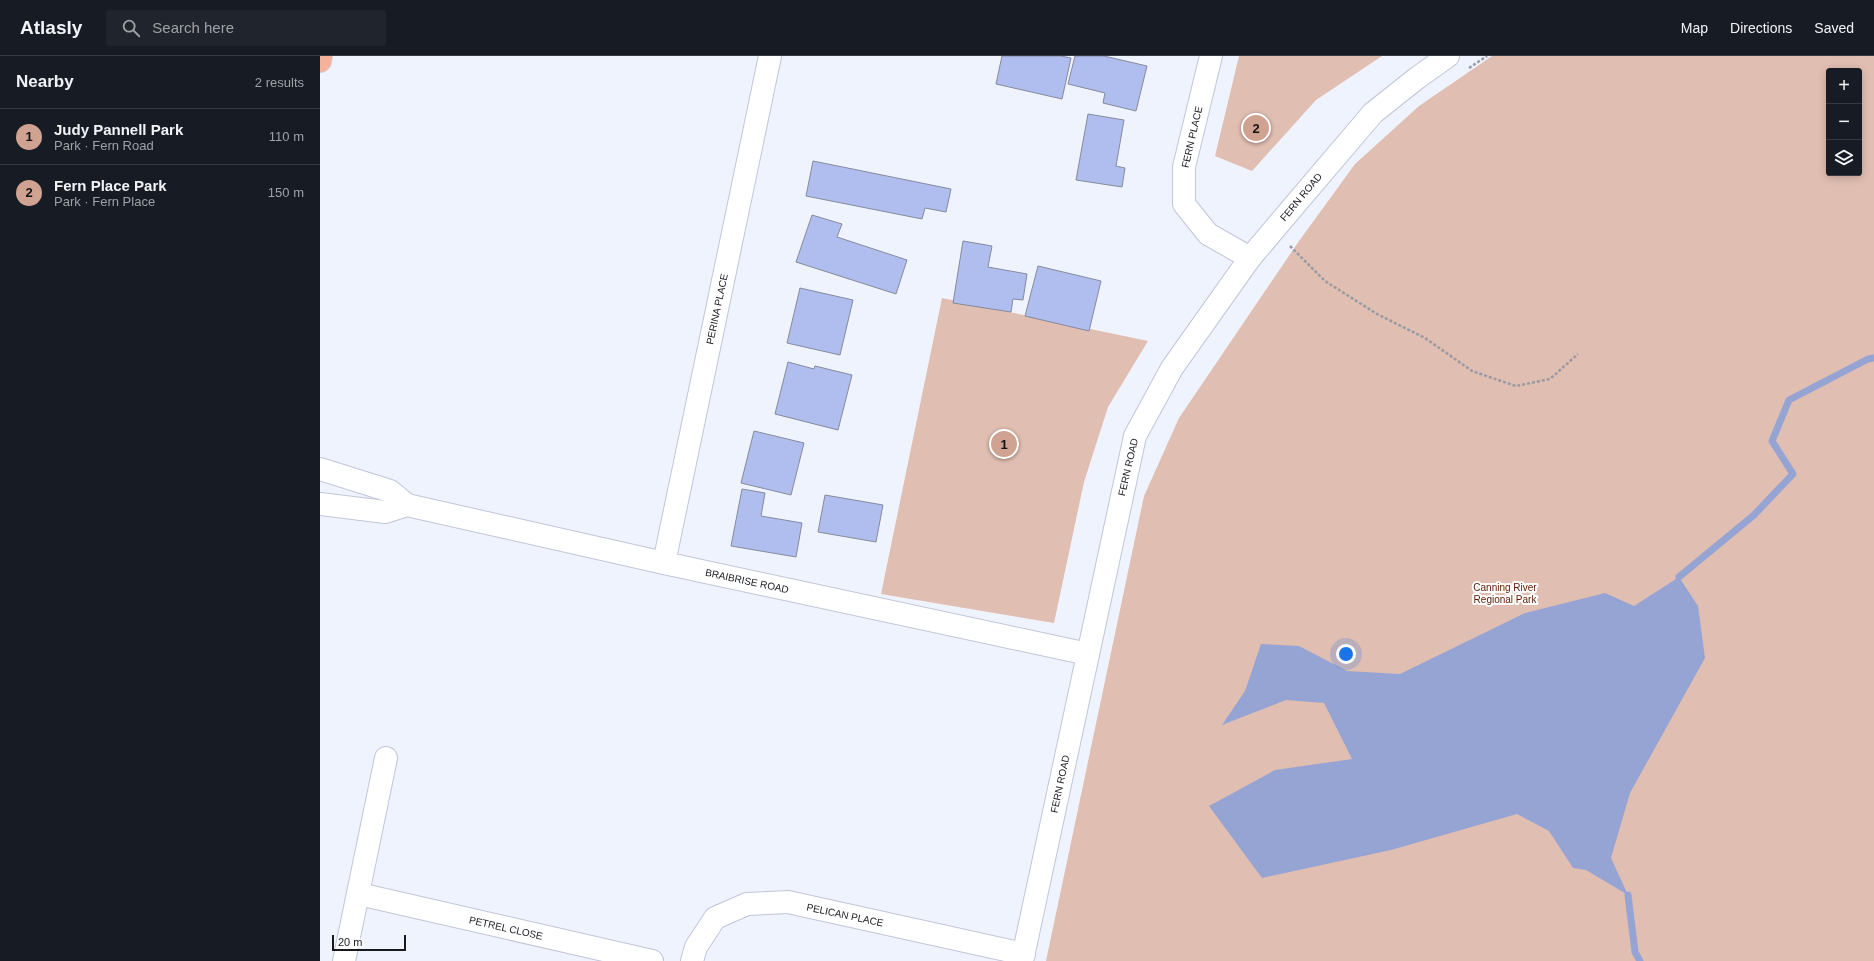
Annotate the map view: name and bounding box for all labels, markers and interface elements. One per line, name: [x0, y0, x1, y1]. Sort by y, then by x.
search box: [106, 10, 386, 46]
text: Atlasly: [20, 17, 82, 38]
icon: search: [120, 17, 142, 39]
text: Search here: [152, 19, 234, 36]
text: Map: [1681, 20, 1708, 36]
text: Directions: [1730, 20, 1792, 36]
text: Saved: [1814, 20, 1854, 36]
map controls: [1826, 68, 1862, 176]
button: +: [1826, 68, 1862, 104]
text: Nearby: [16, 72, 74, 91]
text: 2 results: [255, 75, 304, 90]
button: −: [1826, 104, 1862, 140]
street label: FERN PLACE: [1180, 105, 1204, 169]
pin: 2: [1243, 113, 1269, 143]
text: Judy Pannell Park: [54, 121, 183, 138]
text: 1: [25, 129, 33, 144]
text: 110 m: [269, 129, 304, 144]
text: Park · Fern Road: [54, 138, 154, 153]
button: layers: [1826, 140, 1862, 176]
street label: FERN ROAD: [1278, 171, 1324, 223]
text: Fern Place Park: [54, 177, 167, 194]
text: 2: [25, 185, 33, 200]
text: 150 m: [268, 185, 304, 200]
text: Park · Fern Place: [54, 194, 155, 209]
street label: PERINA PLACE: [704, 272, 730, 345]
pin: 1: [991, 429, 1017, 459]
street label: FERN ROAD: [1116, 437, 1140, 497]
street label: BRAIBRISE ROAD: [704, 567, 790, 595]
park label: Canning River Regional Park: [1473, 582, 1537, 605]
your location: [1336, 644, 1356, 664]
street label: FERN ROAD: [1048, 754, 1072, 814]
street label: PELICAN PLACE: [806, 901, 885, 929]
street label: PETREL CLOSE: [468, 914, 544, 942]
scale bar: [332, 933, 406, 952]
text: 20 m: [338, 936, 362, 948]

